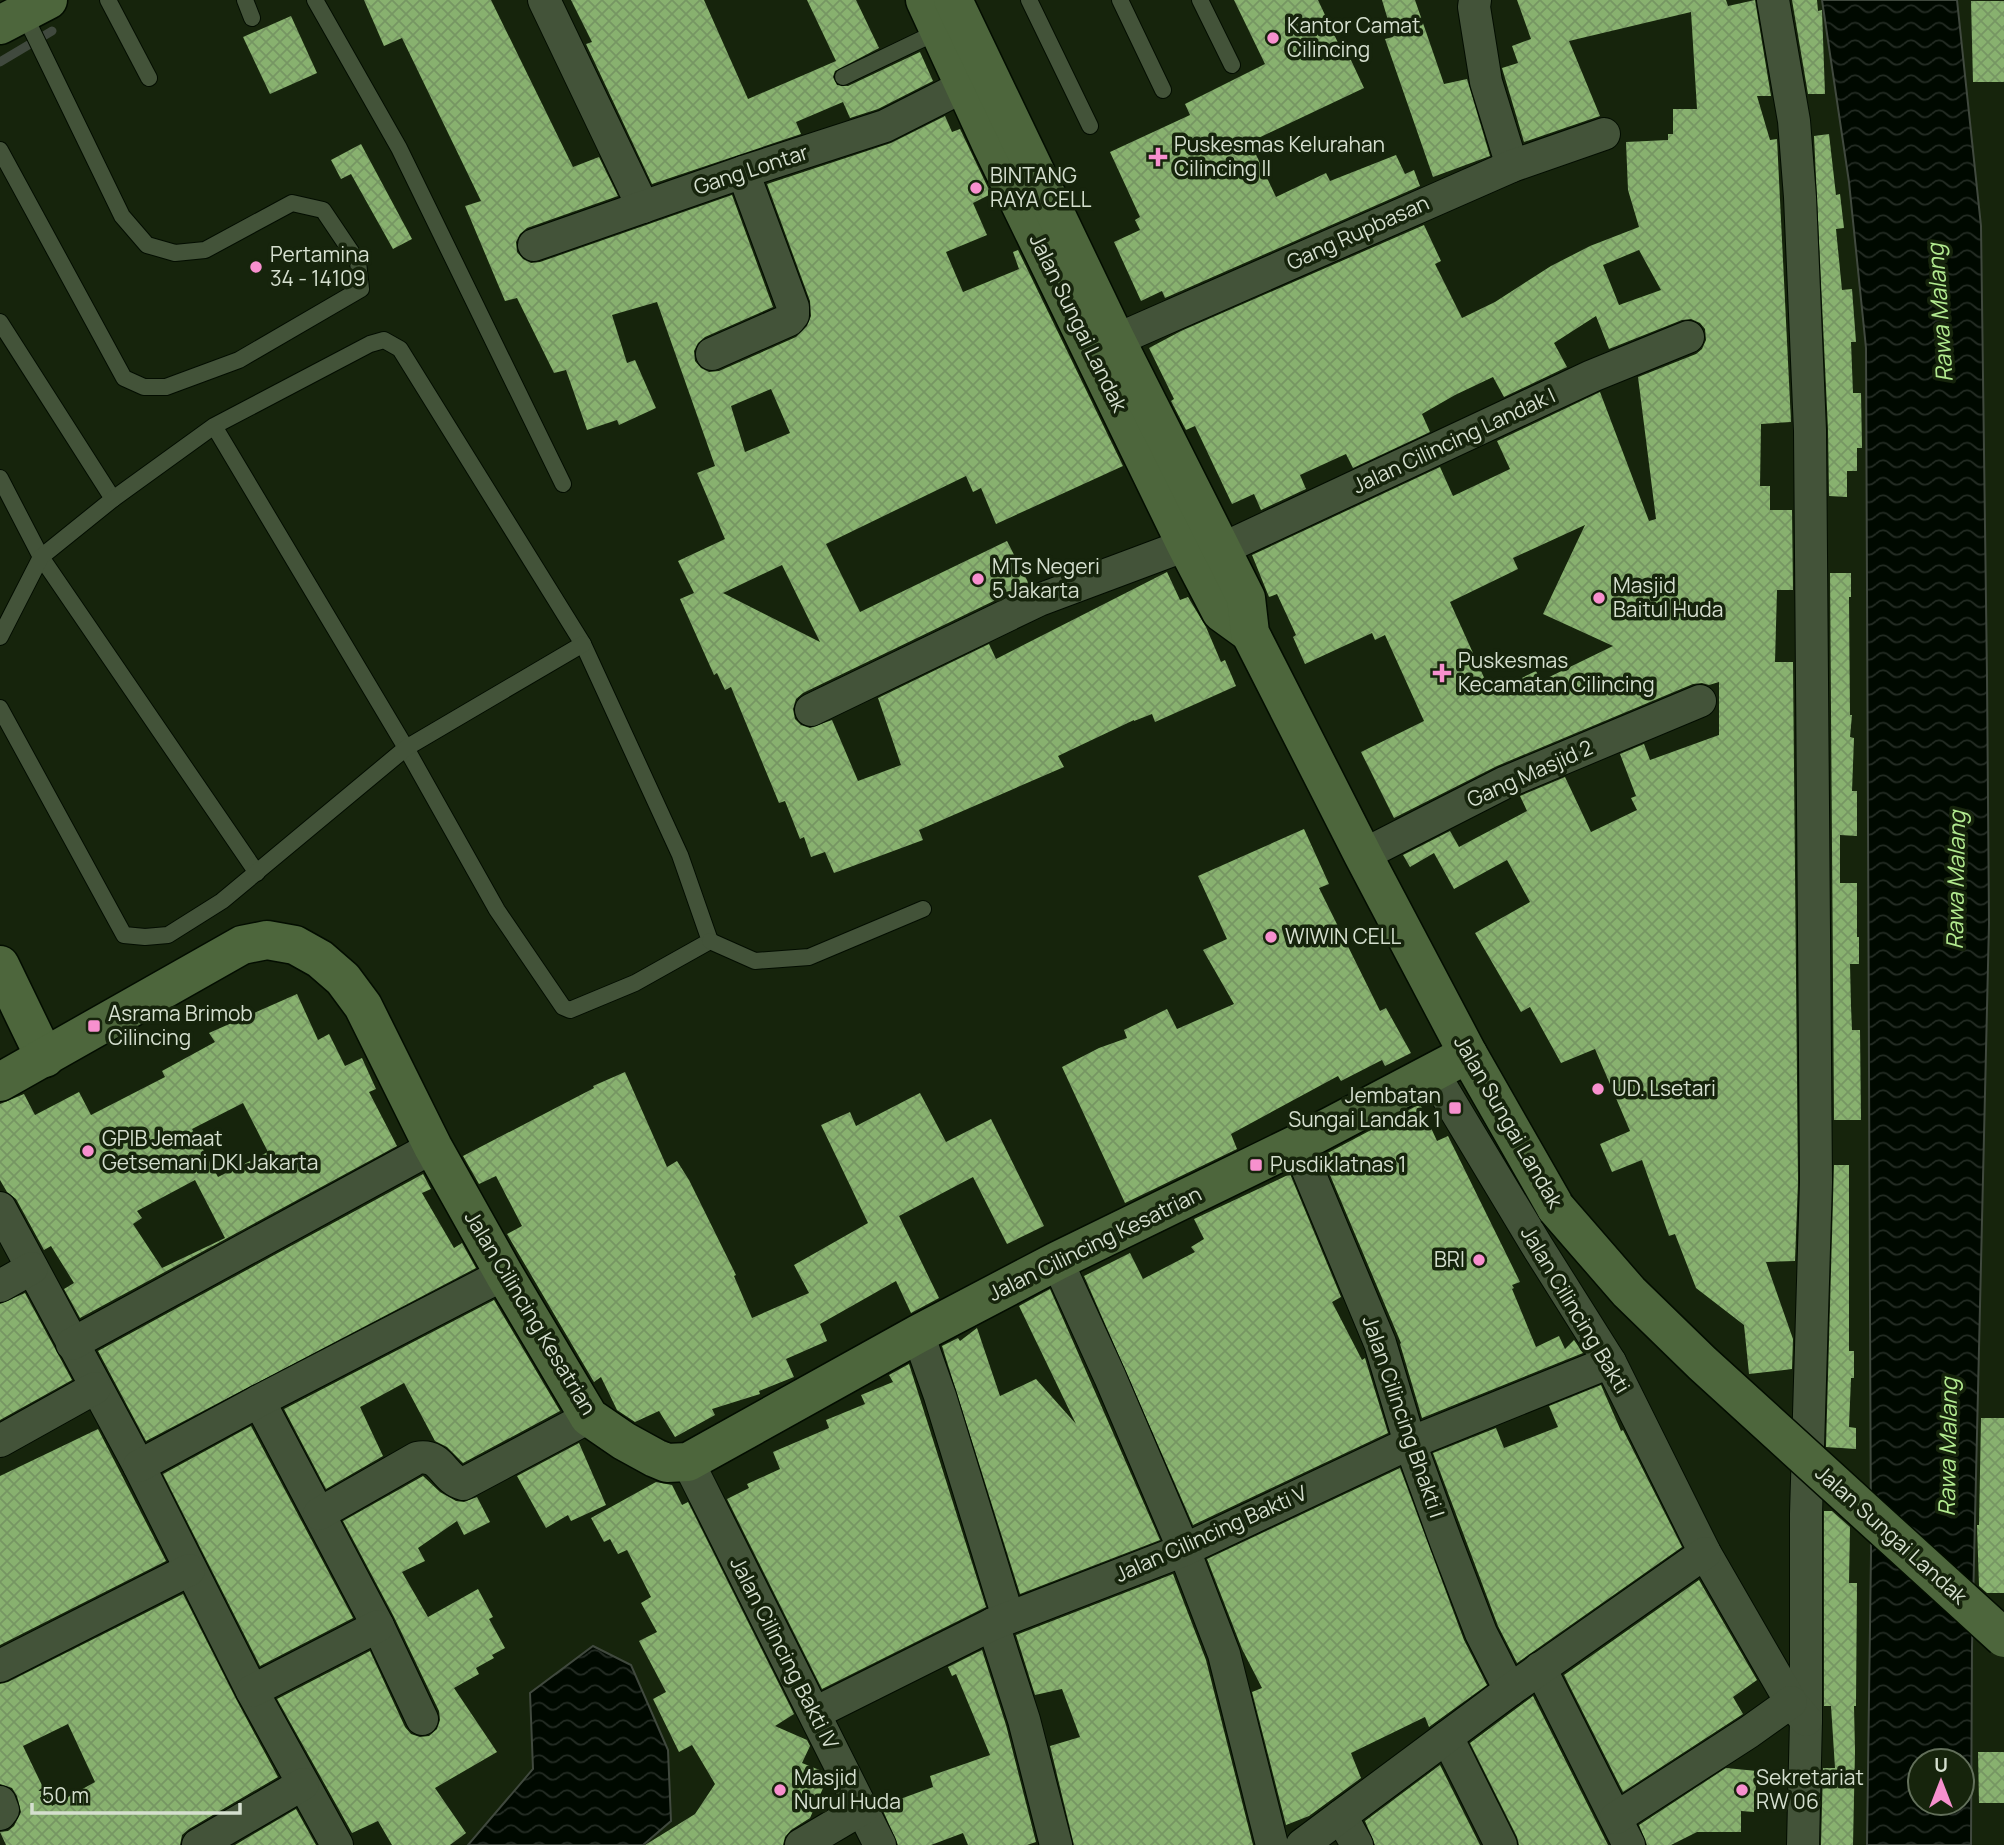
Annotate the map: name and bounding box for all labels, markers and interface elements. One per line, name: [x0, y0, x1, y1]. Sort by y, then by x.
place label: Kantor Camat Cilincing: [1287, 11, 1420, 63]
marker: Kantor Camat Cilincing: [1265, 30, 1281, 46]
place label: Puskesmas Kelurahan Cilincing II: [1174, 130, 1385, 182]
street label: Gang Lontar: [690, 137, 812, 201]
marker: Puskesmas Kelurahan Cilincing II: [1148, 147, 1168, 167]
place label: BINTANG RAYA CELL: [990, 161, 1092, 213]
marker: BINTANG RAYA CELL: [968, 180, 984, 196]
street label: Gang Rupbasan: [1282, 188, 1433, 276]
street label: Jalan Sungai Landak: [1024, 229, 1134, 417]
place label: Pertamina 34 - 14109: [270, 240, 369, 292]
water label: Rawa Malang: [1918, 240, 1960, 383]
marker: Pertamina 34 - 14109: [248, 259, 264, 275]
street label: Jalan Cilincing Landak I: [1348, 381, 1559, 499]
place label: MTs Negeri 5 Jakarta: [992, 552, 1100, 604]
marker: MTs Negeri 5 Jakarta: [970, 571, 986, 587]
place label: Masjid Baitul Huda: [1613, 571, 1723, 623]
marker: Masjid Baitul Huda: [1591, 590, 1607, 606]
place label: Puskesmas Kecamatan Cilincing: [1458, 646, 1655, 698]
marker: Puskesmas Kecamatan Cilincing: [1432, 663, 1452, 683]
street label: Gang Masjid 2: [1462, 733, 1597, 813]
water label: Rawa Malang: [1938, 808, 1972, 950]
place label: WIWIN CELL: [1285, 922, 1401, 950]
marker: WIWIN CELL: [1263, 929, 1279, 945]
place label: Asrama Brimob Cilincing: [108, 999, 253, 1051]
marker: Asrama Brimob Cilincing: [86, 1018, 102, 1034]
street label: Jalan Sungai Landak: [1448, 1030, 1570, 1213]
place label: UD. Lsetari: [1612, 1074, 1716, 1102]
place label: Jembatan Sungai Landak 1: [1288, 1081, 1441, 1133]
marker: UD. Lsetari: [1590, 1081, 1606, 1097]
marker: Jembatan Sungai Landak 1: [1447, 1100, 1463, 1116]
place label: GPIB Jemaat Getsemani DKI Jakarta: [102, 1124, 318, 1176]
marker: GPIB Jemaat Getsemani DKI Jakarta: [80, 1143, 96, 1159]
place label: Pusdiklatnas 1: [1270, 1150, 1406, 1178]
marker: Pusdiklatnas 1: [1248, 1157, 1264, 1173]
street label: Jalan Cilincing Kesatrian: [983, 1179, 1206, 1307]
street label: Jalan Cilincing Kesatrian: [459, 1205, 603, 1420]
street label: Jalan Cilincing Bakti: [1515, 1221, 1637, 1398]
place label: BRI: [1434, 1245, 1465, 1273]
marker: BRI: [1471, 1252, 1487, 1268]
street label: Jalan Cilincing Bhakti I: [1356, 1312, 1452, 1521]
water label: Rawa Malang: [1930, 1375, 1964, 1517]
street label: Jalan Sungai Landak: [1810, 1459, 1974, 1610]
street label: Jalan Cilincing Bakti V: [1110, 1478, 1311, 1588]
street label: Jalan Cilincing Bakti IV: [724, 1552, 846, 1754]
north arrow: [1906, 1747, 1976, 1817]
text: U: [1934, 1752, 1948, 1778]
place label: Masjid Nurul Huda: [794, 1763, 901, 1815]
place label: Sekretariat RW 06: [1756, 1763, 1864, 1815]
scale bar: [32, 1772, 240, 1816]
text: 50 m: [42, 1781, 89, 1809]
marker: Masjid Nurul Huda: [772, 1782, 788, 1798]
marker: Sekretariat RW 06: [1734, 1782, 1750, 1798]

